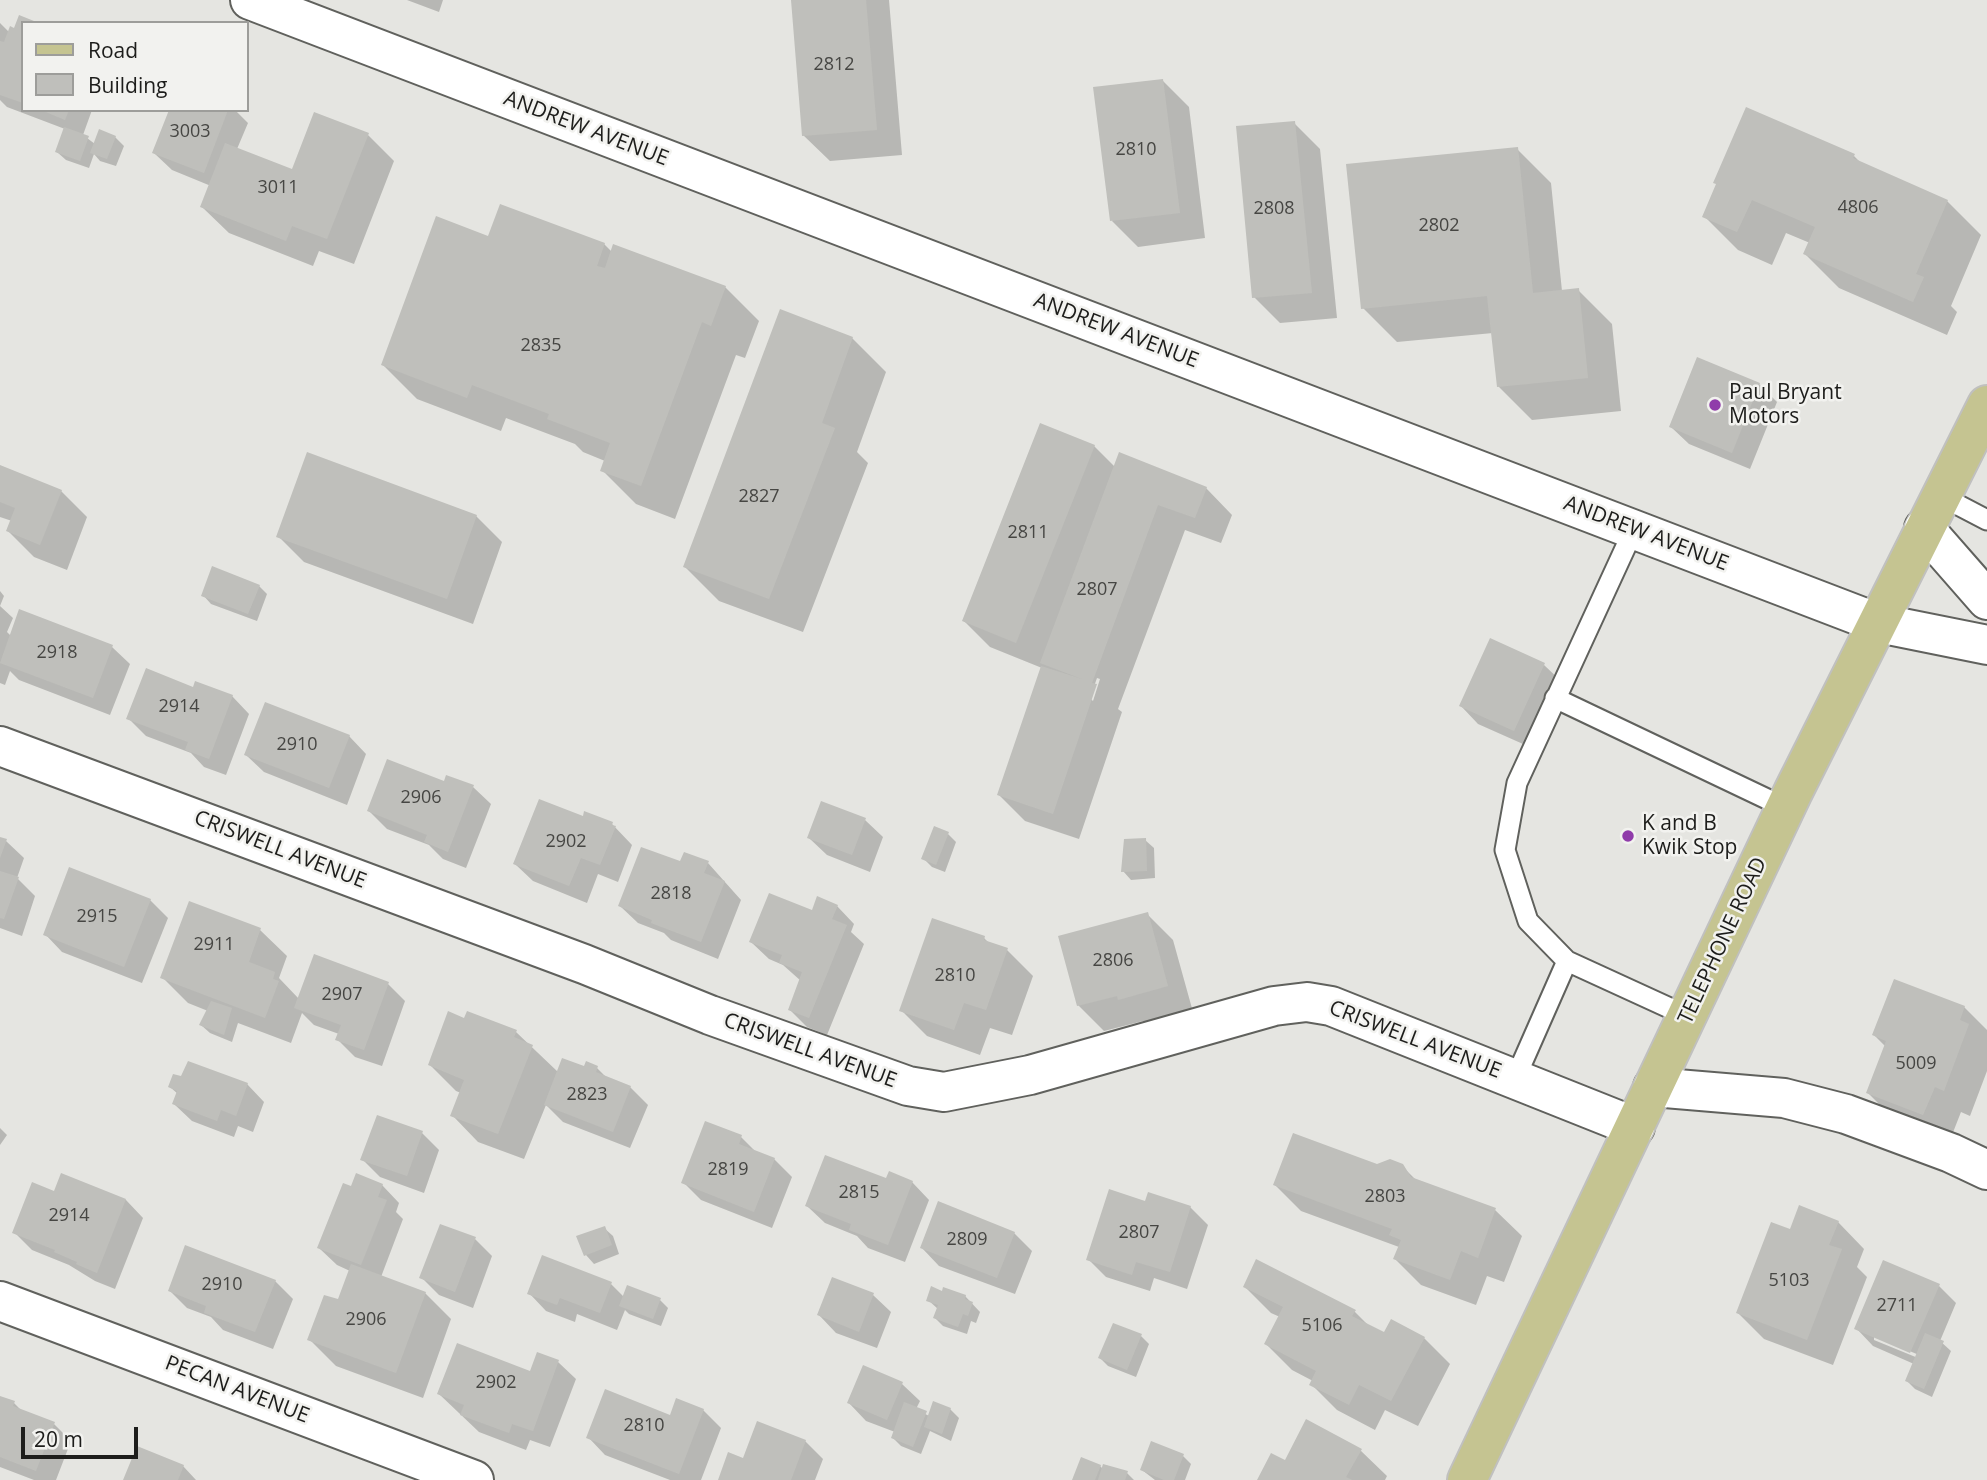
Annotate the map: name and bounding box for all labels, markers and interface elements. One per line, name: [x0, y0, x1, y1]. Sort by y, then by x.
legend: [21, 21, 248, 112]
text: Road: [88, 36, 138, 64]
house number: 2812: [813, 54, 855, 76]
text: Building: [88, 71, 167, 99]
street label: ANDREW AVENUE: [500, 86, 672, 172]
house number: 3003: [169, 121, 211, 143]
house number: 2810: [1115, 139, 1157, 161]
house number: 3011: [257, 177, 299, 199]
house number: 4806: [1837, 197, 1879, 219]
house number: 2808: [1253, 198, 1295, 220]
house number: 2802: [1418, 215, 1460, 237]
street label: ANDREW AVENUE: [1030, 288, 1202, 374]
house number: 2835: [520, 335, 562, 357]
place label: Paul Bryant Motors: [1729, 380, 1842, 430]
marker: Paul Bryant Motors: [1707, 397, 1723, 413]
house number: 2827: [738, 486, 780, 508]
street label: ANDREW AVENUE: [1560, 491, 1732, 577]
house number: 2811: [1007, 522, 1049, 544]
house number: 2807: [1076, 579, 1118, 601]
house number: 2918: [36, 642, 78, 664]
house number: 2914: [158, 696, 200, 718]
house number: 2910: [276, 734, 318, 756]
house number: 2906: [400, 787, 442, 809]
street label: CRISWELL AVENUE: [190, 806, 370, 894]
place label: K and B Kwik Stop: [1642, 811, 1737, 861]
marker: K and B Kwik Stop: [1620, 828, 1636, 844]
house number: 2902: [545, 831, 587, 853]
street label: TELEPHONE ROAD: [1673, 854, 1773, 1028]
house number: 2818: [650, 883, 692, 905]
house number: 2915: [76, 906, 118, 928]
house number: 2911: [193, 934, 235, 956]
house number: 2806: [1092, 950, 1134, 972]
house number: 2810: [934, 965, 976, 987]
house number: 2907: [321, 984, 363, 1006]
street label: CRISWELL AVENUE: [1325, 996, 1505, 1084]
street label: CRISWELL AVENUE: [720, 1008, 900, 1094]
house number: 5009: [1895, 1053, 1937, 1075]
house number: 2823: [566, 1084, 608, 1106]
house number: 2819: [707, 1159, 749, 1181]
house number: 2815: [838, 1182, 880, 1204]
house number: 2803: [1364, 1186, 1406, 1208]
house number: 2914: [48, 1205, 90, 1227]
house number: 2807: [1118, 1222, 1160, 1244]
house number: 2809: [946, 1229, 988, 1251]
house number: 5103: [1768, 1270, 1810, 1292]
house number: 2910: [201, 1274, 243, 1296]
house number: 2711: [1876, 1295, 1918, 1317]
house number: 2906: [345, 1309, 387, 1331]
house number: 5106: [1301, 1315, 1343, 1337]
street label: PECAN AVENUE: [161, 1351, 313, 1429]
house number: 2902: [475, 1372, 517, 1394]
scale bar: [24, 1414, 142, 1458]
house number: 2810: [623, 1415, 665, 1437]
text: 20 m: [34, 1425, 83, 1453]

